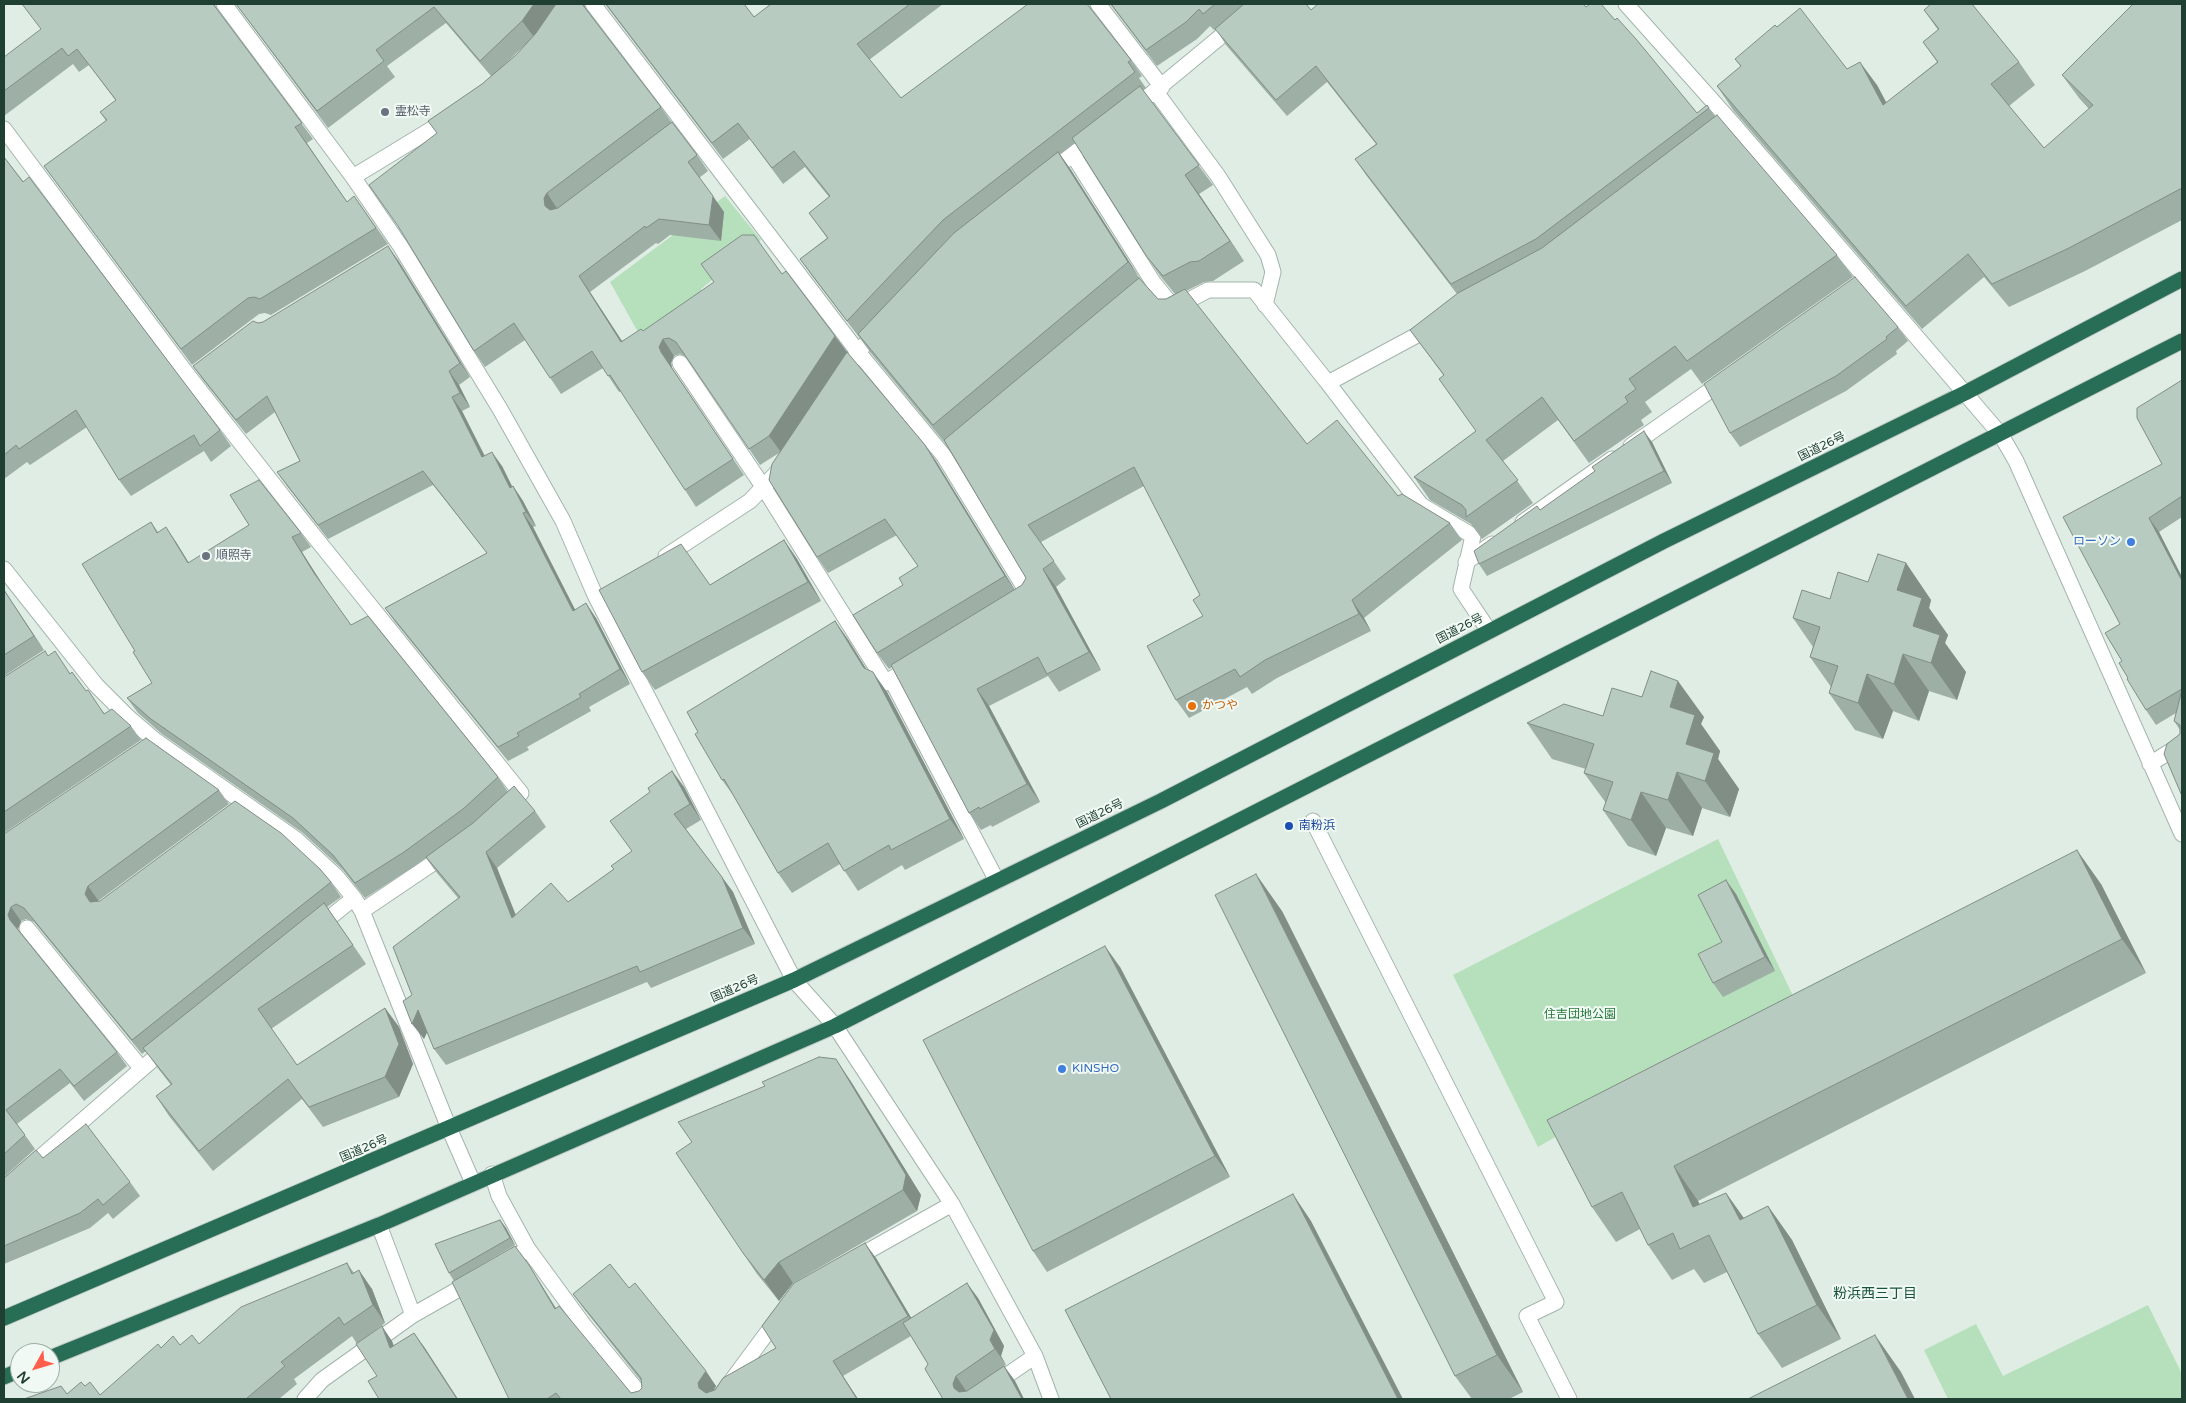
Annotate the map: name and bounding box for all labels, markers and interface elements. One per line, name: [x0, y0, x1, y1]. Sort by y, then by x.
place label: 霊松寺: [395, 105, 431, 119]
marker: 霊松寺: [379, 106, 391, 118]
street label: 国道26号: [1796, 429, 1848, 465]
place label: ローソン: [2073, 535, 2121, 549]
marker: ローソン: [2125, 536, 2137, 548]
place label: 順照寺: [216, 549, 252, 563]
marker: 順照寺: [200, 550, 212, 562]
street label: 国道26号: [1434, 611, 1486, 647]
place label: かつや: [1202, 699, 1238, 713]
marker: かつや: [1186, 700, 1198, 712]
street label: 国道26号: [1074, 796, 1126, 832]
place label: 南粉浜: [1299, 819, 1335, 833]
marker: 南粉浜: [1283, 820, 1295, 832]
street label: 国道26号: [709, 972, 761, 1006]
park label: 住吉団地公園: [1544, 1008, 1616, 1022]
place label: KINSHO: [1072, 1062, 1119, 1076]
marker: KINSHO: [1056, 1063, 1068, 1075]
street label: 国道26号: [338, 1132, 390, 1166]
district label: 粉浜西三丁目: [1833, 1286, 1917, 1302]
north arrow: [10, 1343, 60, 1393]
text: N: [14, 1367, 34, 1387]

